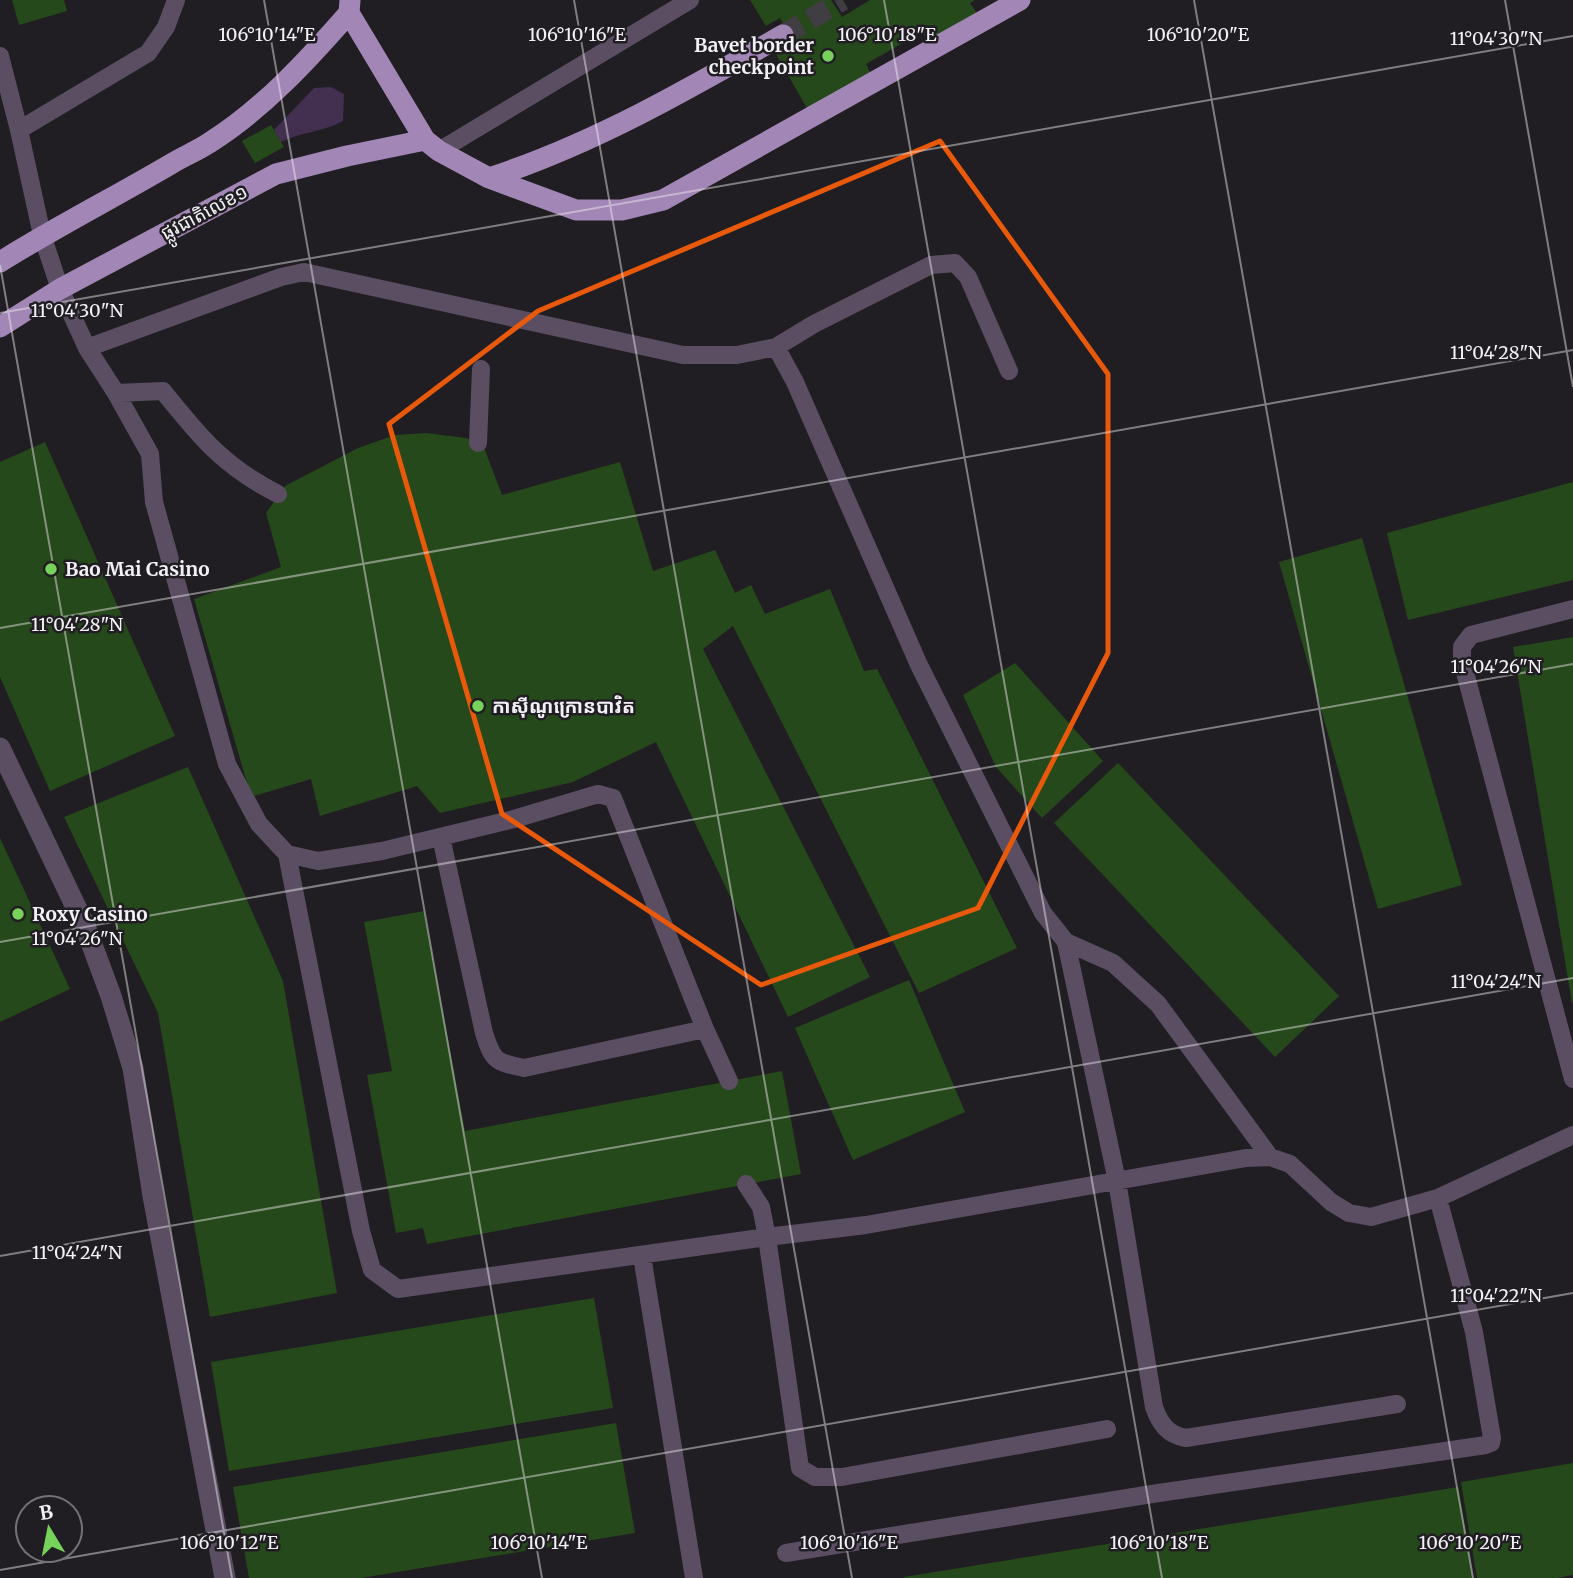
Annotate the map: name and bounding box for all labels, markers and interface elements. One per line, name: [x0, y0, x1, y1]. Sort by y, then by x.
text: 106°10'14"E: [219, 23, 316, 46]
text: 106°10'16"E: [528, 23, 626, 46]
text: 106°10'18"E: [838, 23, 937, 46]
text: 106°10'20"E: [1147, 23, 1250, 46]
text: 11°04'30"N: [1450, 27, 1542, 50]
place label: Bavet border checkpoint: [694, 33, 814, 79]
marker: Bavet border checkpoint: [820, 48, 836, 64]
street label: ផ្លូវជាតិលេខ១: [156, 179, 254, 250]
text: 11°04'30"N: [31, 299, 123, 322]
text: 11°04'28"N: [1450, 341, 1542, 364]
place label: Bao Mai Casino: [65, 557, 210, 581]
marker: Bao Mai Casino: [43, 561, 59, 577]
text: 11°04'28"N: [31, 613, 123, 636]
text: 11°04'26"N: [1450, 655, 1542, 678]
place label: កាស៊ីណូក្រោនបាវិត: [492, 694, 635, 718]
marker: កាស៊ីណូក្រោនបាវិត: [470, 698, 486, 714]
place label: Roxy Casino: [32, 902, 148, 926]
marker: Roxy Casino: [10, 906, 26, 922]
text: 11°04'26"N: [31, 927, 123, 950]
text: 11°04'24"N: [1451, 970, 1541, 993]
text: 11°04'24"N: [32, 1241, 122, 1264]
text: 11°04'22"N: [1450, 1284, 1542, 1307]
north arrow: [14, 1494, 84, 1564]
text: B: [37, 1499, 55, 1525]
text: 106°10'12"E: [180, 1531, 279, 1554]
text: 106°10'14"E: [491, 1531, 588, 1554]
text: 106°10'16"E: [800, 1531, 898, 1554]
text: 106°10'18"E: [1110, 1531, 1209, 1554]
text: 106°10'20"E: [1419, 1531, 1522, 1554]

